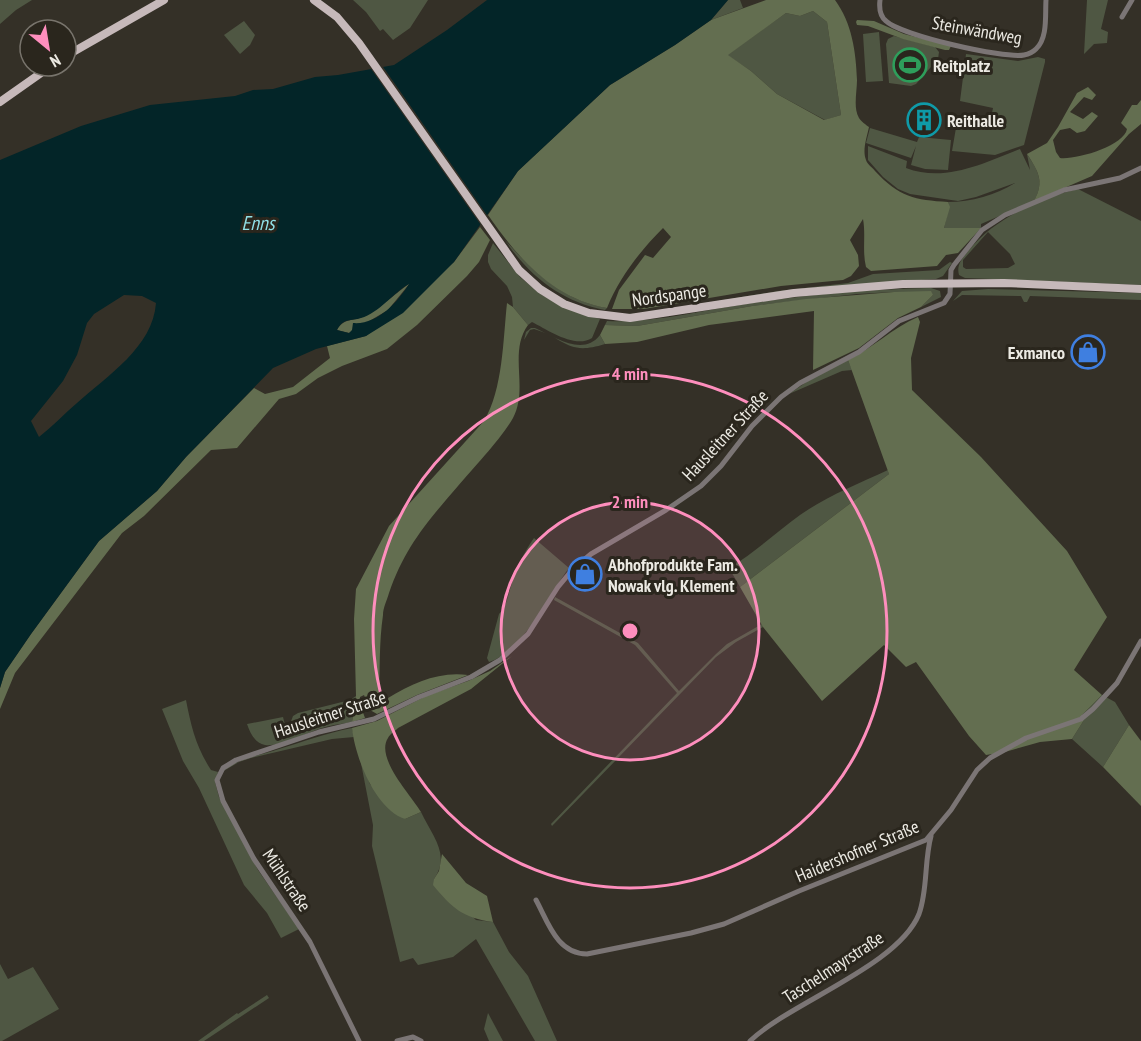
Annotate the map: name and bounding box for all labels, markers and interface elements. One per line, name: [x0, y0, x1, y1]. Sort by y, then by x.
street label: Steinwändweg: [930, 11, 1024, 49]
north arrow: [18, 18, 78, 78]
sports icon: Reitplatz: [892, 47, 928, 83]
text: N: [47, 50, 64, 72]
place label: Reitplatz: [933, 54, 990, 77]
building icon: Reithalle: [906, 102, 942, 138]
place label: Reithalle: [947, 109, 1005, 132]
water label: Enns: [242, 210, 277, 236]
street label: Nordspange: [631, 278, 707, 312]
shop icon: Exmanco: [1070, 334, 1106, 370]
place label: Exmanco: [1008, 341, 1065, 364]
text: 4 min: [612, 362, 648, 385]
street label: Hausleitner Straße: [677, 385, 773, 485]
text: 2 min: [612, 490, 648, 513]
place label: Abhofprodukte Fam. Nowak vlg. Klement: [607, 553, 738, 597]
shop icon: Abhofprodukte Fam. Nowak vlg. Klement: [567, 556, 603, 592]
centre of rings: [620, 621, 640, 641]
street label: Hausleitner Straße: [271, 685, 389, 743]
street label: Haidershofner Straße: [792, 815, 922, 887]
street label: Mühlstraße: [258, 844, 316, 916]
street label: Taschelmayrstraße: [778, 926, 888, 1008]

